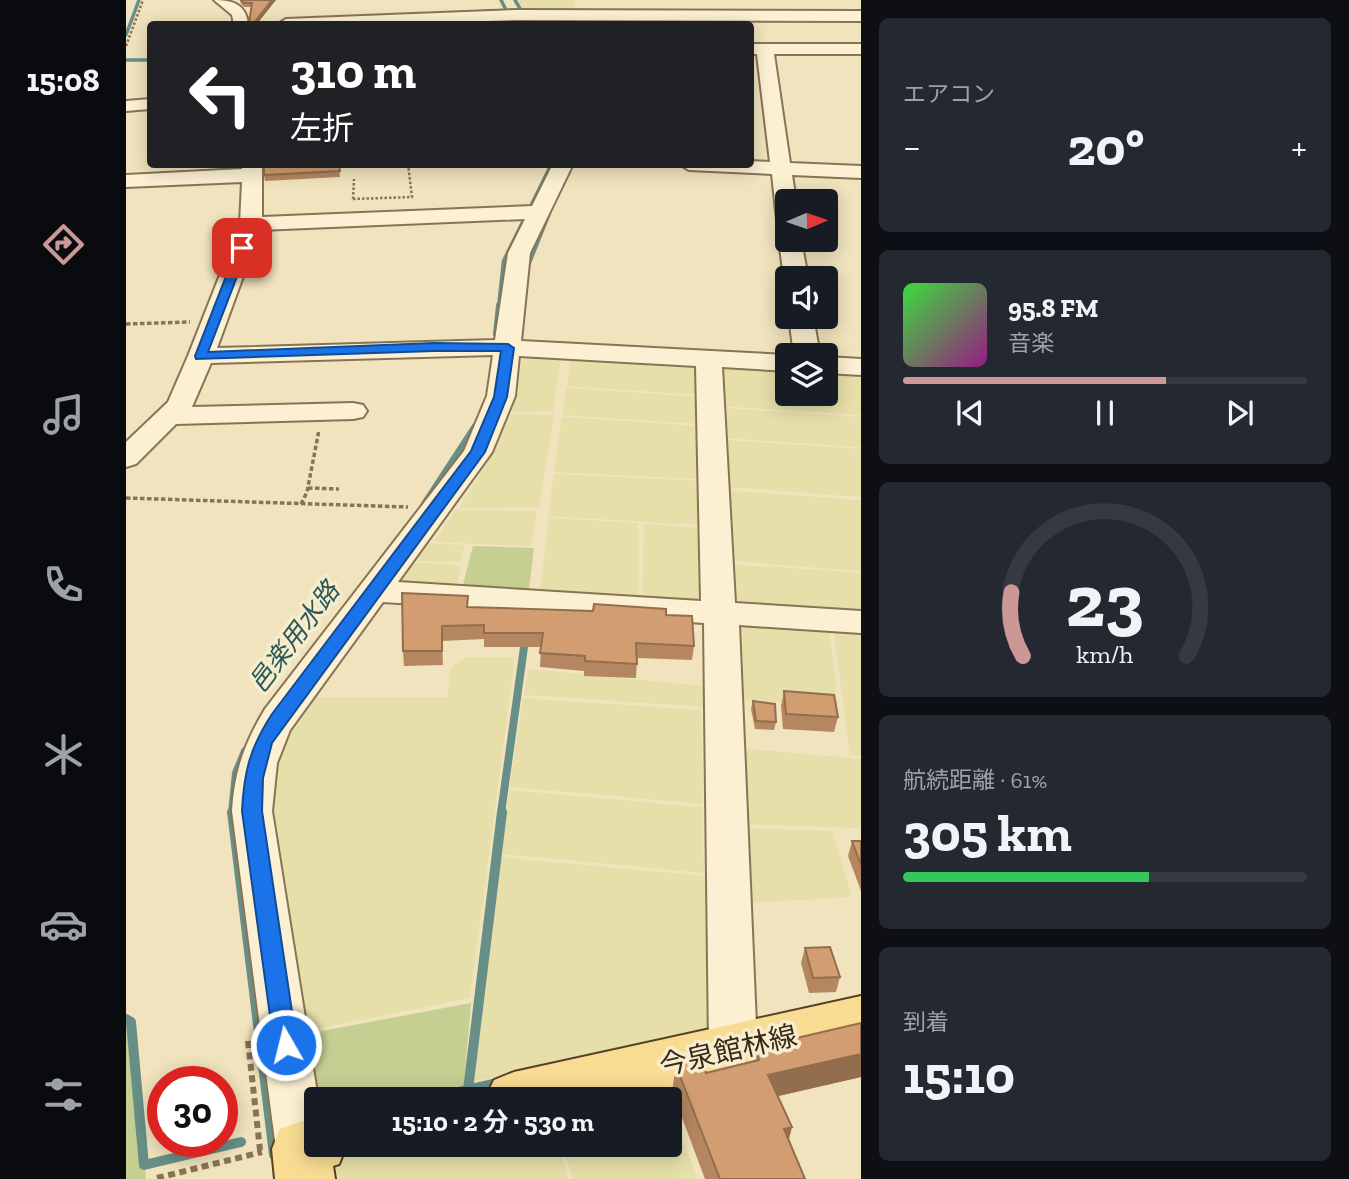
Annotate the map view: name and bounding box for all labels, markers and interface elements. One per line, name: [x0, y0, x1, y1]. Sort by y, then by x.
text: 310 m: [290, 42, 416, 101]
icon: left: [175, 49, 266, 140]
text: 15:08: [26, 61, 100, 99]
text: エアコン: [903, 80, 995, 108]
text: 左折: [290, 109, 354, 147]
text: 20°: [1068, 116, 1144, 178]
text: −: [903, 124, 921, 170]
text: +: [1291, 124, 1307, 170]
north arrow: [775, 189, 838, 252]
map controls: [775, 189, 838, 406]
pin: [212, 218, 272, 278]
icon: directions: [39, 220, 88, 269]
icon: arrive: [223, 229, 261, 267]
button: sound: [775, 266, 838, 329]
text: 95.8 FM: [1008, 292, 1098, 324]
text: 音楽: [1008, 329, 1054, 357]
button: layers: [775, 343, 838, 406]
icon: music: [39, 390, 88, 439]
icon: previous: [951, 394, 989, 432]
icon: pause: [1086, 394, 1124, 432]
icon: next: [1221, 394, 1259, 432]
text: 23: [1066, 557, 1144, 645]
icon: phone: [39, 560, 88, 609]
water label: 邑楽用水路: [242, 574, 347, 699]
text: km/h: [1076, 638, 1134, 668]
icon: climate: [39, 730, 88, 779]
text: 航続距離 · 61%: [903, 766, 1047, 794]
text: 305 km: [903, 802, 1072, 864]
icon: car: [39, 900, 88, 949]
position arrow: [249, 1008, 323, 1082]
text: 到着: [903, 1008, 949, 1036]
street label: 今泉館林線: [656, 1019, 800, 1082]
text: 15:10: [903, 1044, 1015, 1106]
speed limit sign: 30: [147, 1066, 238, 1157]
icon: filters: [39, 1070, 88, 1119]
text: 15:10 · 2 分 · 530 m: [392, 1106, 594, 1138]

